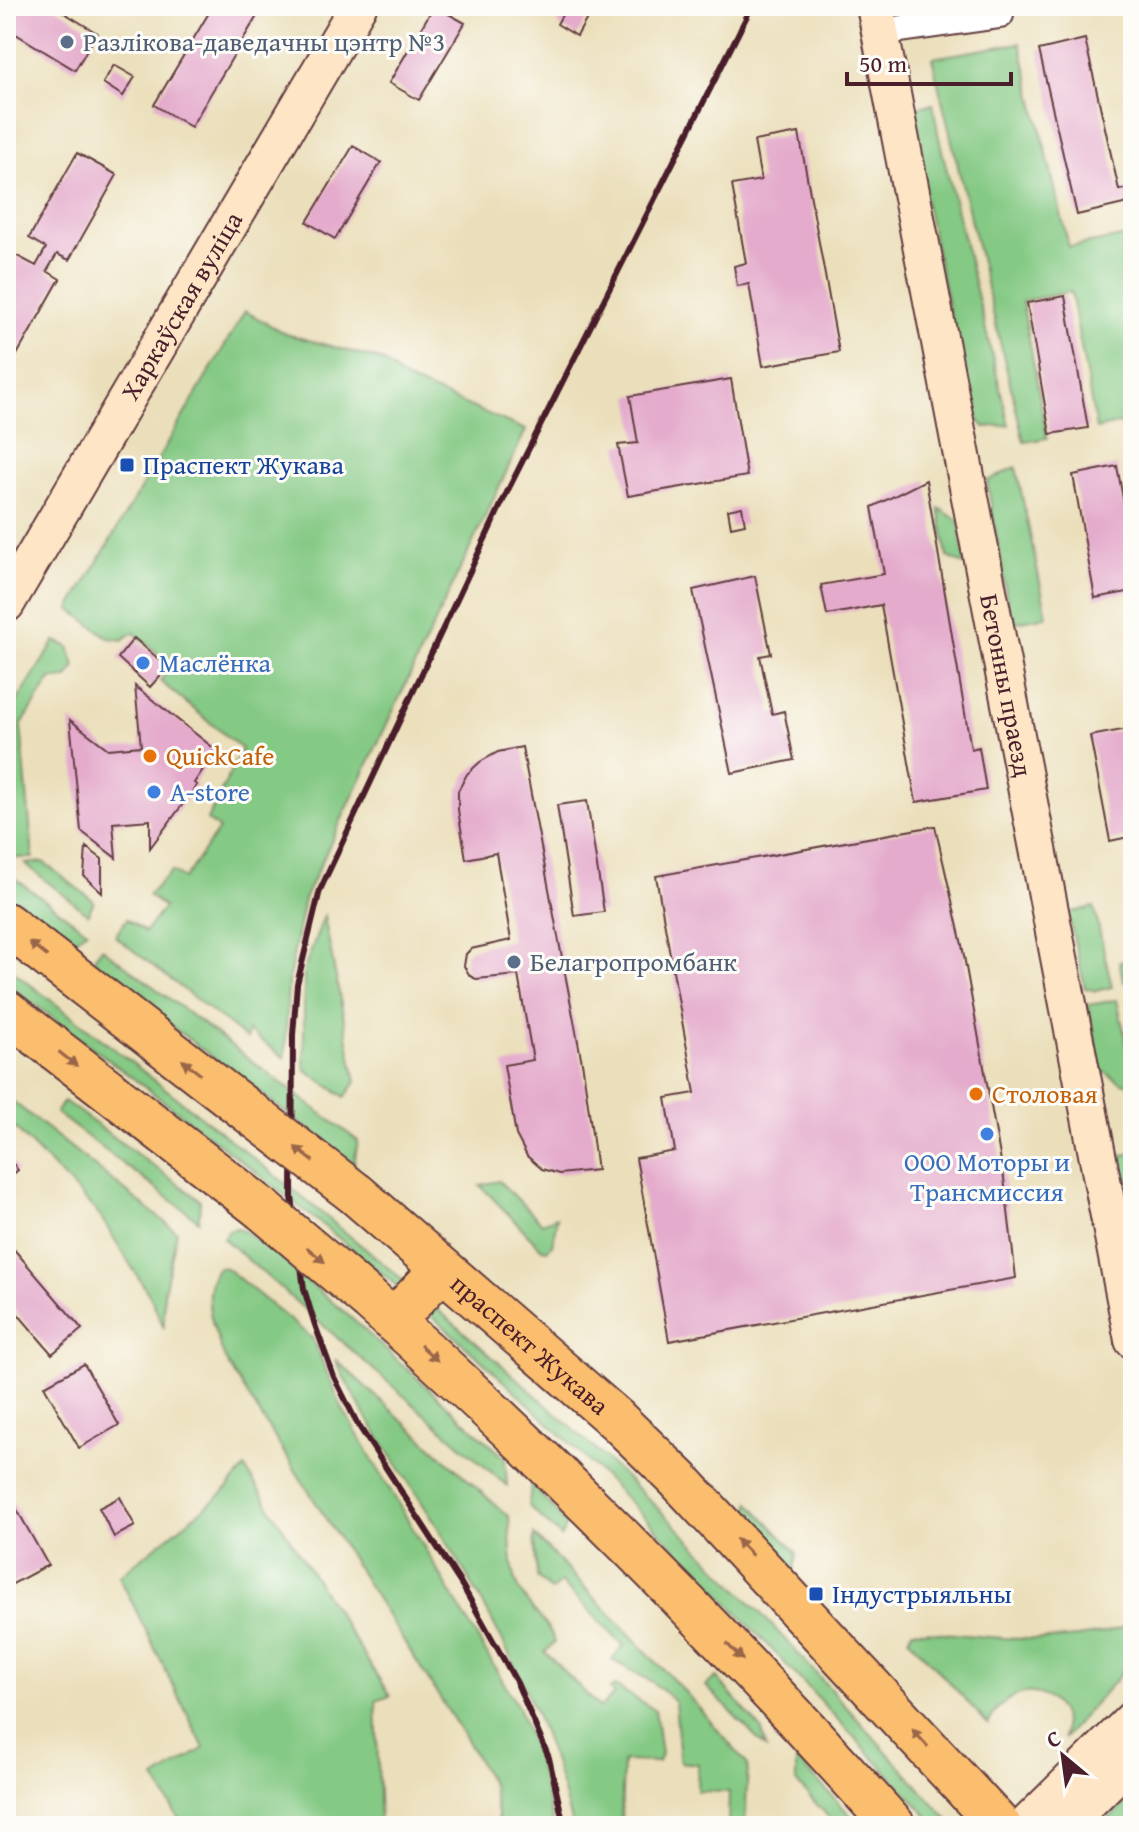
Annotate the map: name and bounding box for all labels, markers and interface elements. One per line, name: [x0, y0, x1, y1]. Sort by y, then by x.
place label: Разлікова-даведачны цэнтр №3: [83, 22, 445, 61]
marker: Разлікова-даведачны цэнтр №3: [58, 33, 76, 51]
scale bar: [847, 36, 1011, 86]
text: 50 m: [859, 46, 907, 81]
street label: Харкаўская вуліца: [110, 203, 252, 407]
place label: Праспект Жукава: [143, 445, 344, 484]
marker: Праспект Жукава: [118, 456, 136, 474]
street label: Бетонны праезд: [970, 590, 1044, 780]
place label: Маслёнка: [159, 643, 272, 682]
marker: Маслёнка: [134, 654, 152, 672]
place label: QuickCafe: [166, 736, 274, 775]
marker: QuickCafe: [141, 747, 159, 765]
place label: А-store: [170, 772, 250, 811]
marker: А-store: [145, 783, 163, 801]
one-way arrow: [28, 941, 49, 958]
place label: Белагропромбанк: [530, 942, 737, 981]
marker: Белагропромбанк: [505, 953, 523, 971]
one-way arrow: [58, 1050, 78, 1066]
one-way arrow: [181, 1059, 201, 1076]
place label: Столовая: [992, 1074, 1098, 1113]
marker: Столовая: [967, 1085, 985, 1103]
marker: ООО Моторы и Трансмиссия: [978, 1125, 996, 1143]
place label: ООО Моторы и Трансмиссия: [904, 1142, 1070, 1211]
one-way arrow: [294, 1147, 314, 1163]
one-way arrow: [306, 1246, 326, 1263]
street label: праспект Жукава: [442, 1264, 619, 1424]
one-way arrow: [420, 1344, 439, 1362]
one-way arrow: [735, 1538, 753, 1557]
place label: Індустрыяльны: [832, 1574, 1012, 1613]
marker: Індустрыяльны: [807, 1585, 825, 1603]
one-way arrow: [725, 1642, 744, 1661]
north arrow: [1023, 1716, 1103, 1796]
text: С: [1040, 1721, 1067, 1756]
one-way arrow: [911, 1729, 929, 1748]

